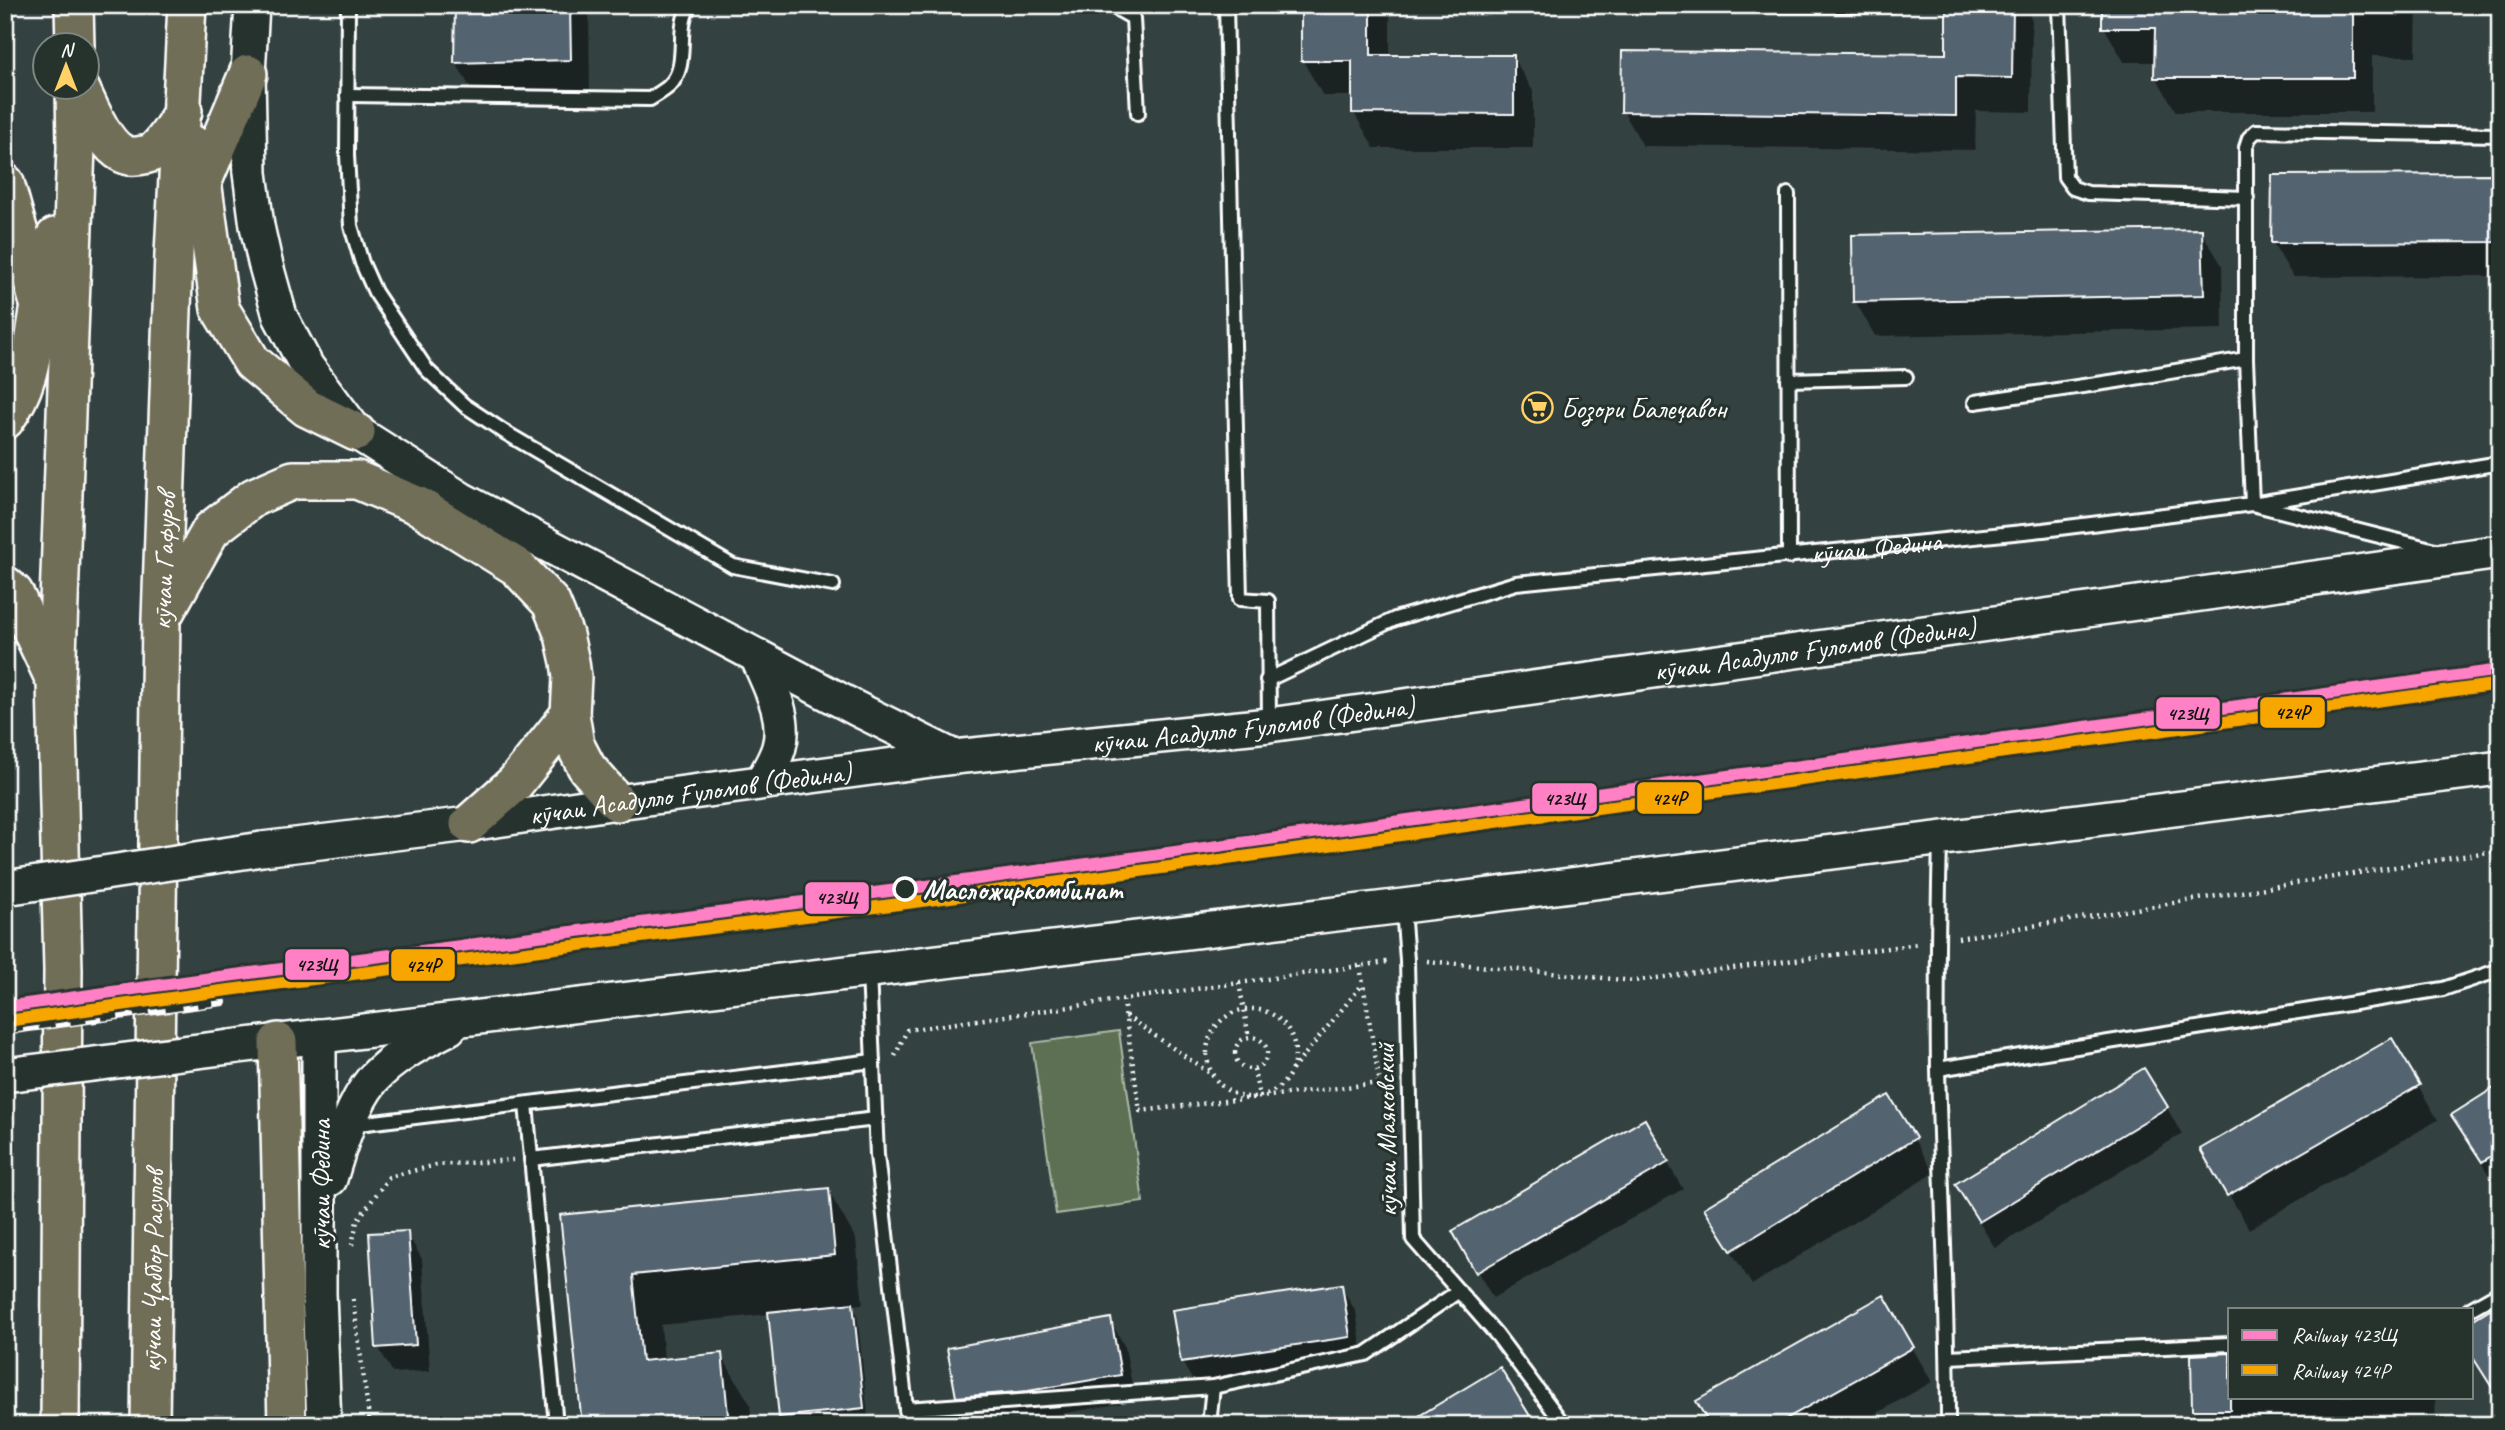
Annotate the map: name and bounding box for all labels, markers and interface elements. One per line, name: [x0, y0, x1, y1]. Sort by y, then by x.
north arrow: [32, 32, 102, 102]
text: N: [60, 38, 75, 62]
supermarket icon: Бозори Балеҷавон: [1521, 391, 1555, 425]
place label: Бозори Балеҷавон: [1561, 391, 1728, 427]
street label: кӯчаи Гафуров: [143, 485, 183, 630]
street label: кӯчаи Федина: [1809, 523, 1945, 571]
street label: кӯчаи Асадулло Ғуломов (Федина): [1652, 608, 1980, 688]
street label: кӯчаи Асадулло Ғуломов (Федина): [1090, 687, 1418, 760]
line badge: 423Щ: [2155, 696, 2221, 730]
line badge: 424Р: [2259, 696, 2326, 729]
text: 424Р: [2275, 701, 2312, 725]
text: 423Щ: [2167, 702, 2211, 726]
street label: кӯчаи Асадулло Ғуломов (Федина): [527, 753, 855, 832]
line badge: 424Р: [1636, 781, 1703, 815]
line badge: 423Щ: [1531, 782, 1598, 815]
text: 423Щ: [1544, 787, 1588, 811]
text: 424Р: [1652, 787, 1689, 811]
place label: Масложиркомбинат: [923, 872, 1124, 907]
marker: Масложиркомбинат: [893, 877, 917, 901]
line badge: 423Щ: [804, 881, 870, 915]
text: 423Щ: [816, 886, 860, 910]
line badge: 423Щ: [284, 948, 350, 981]
line badge: 424Р: [390, 948, 456, 982]
text: 423Щ: [296, 953, 340, 977]
text: 424Р: [406, 954, 443, 978]
street label: кӯчаи Маяковский: [1367, 1041, 1405, 1217]
street label: кӯчаи Федина: [303, 1118, 338, 1250]
street label: кӯчаи Ҷаббор Расулов: [133, 1164, 171, 1373]
legend: [2228, 1308, 2474, 1398]
text: Railway 423Щ: [2292, 1322, 2399, 1348]
text: Railway 424Р: [2292, 1358, 2393, 1384]

